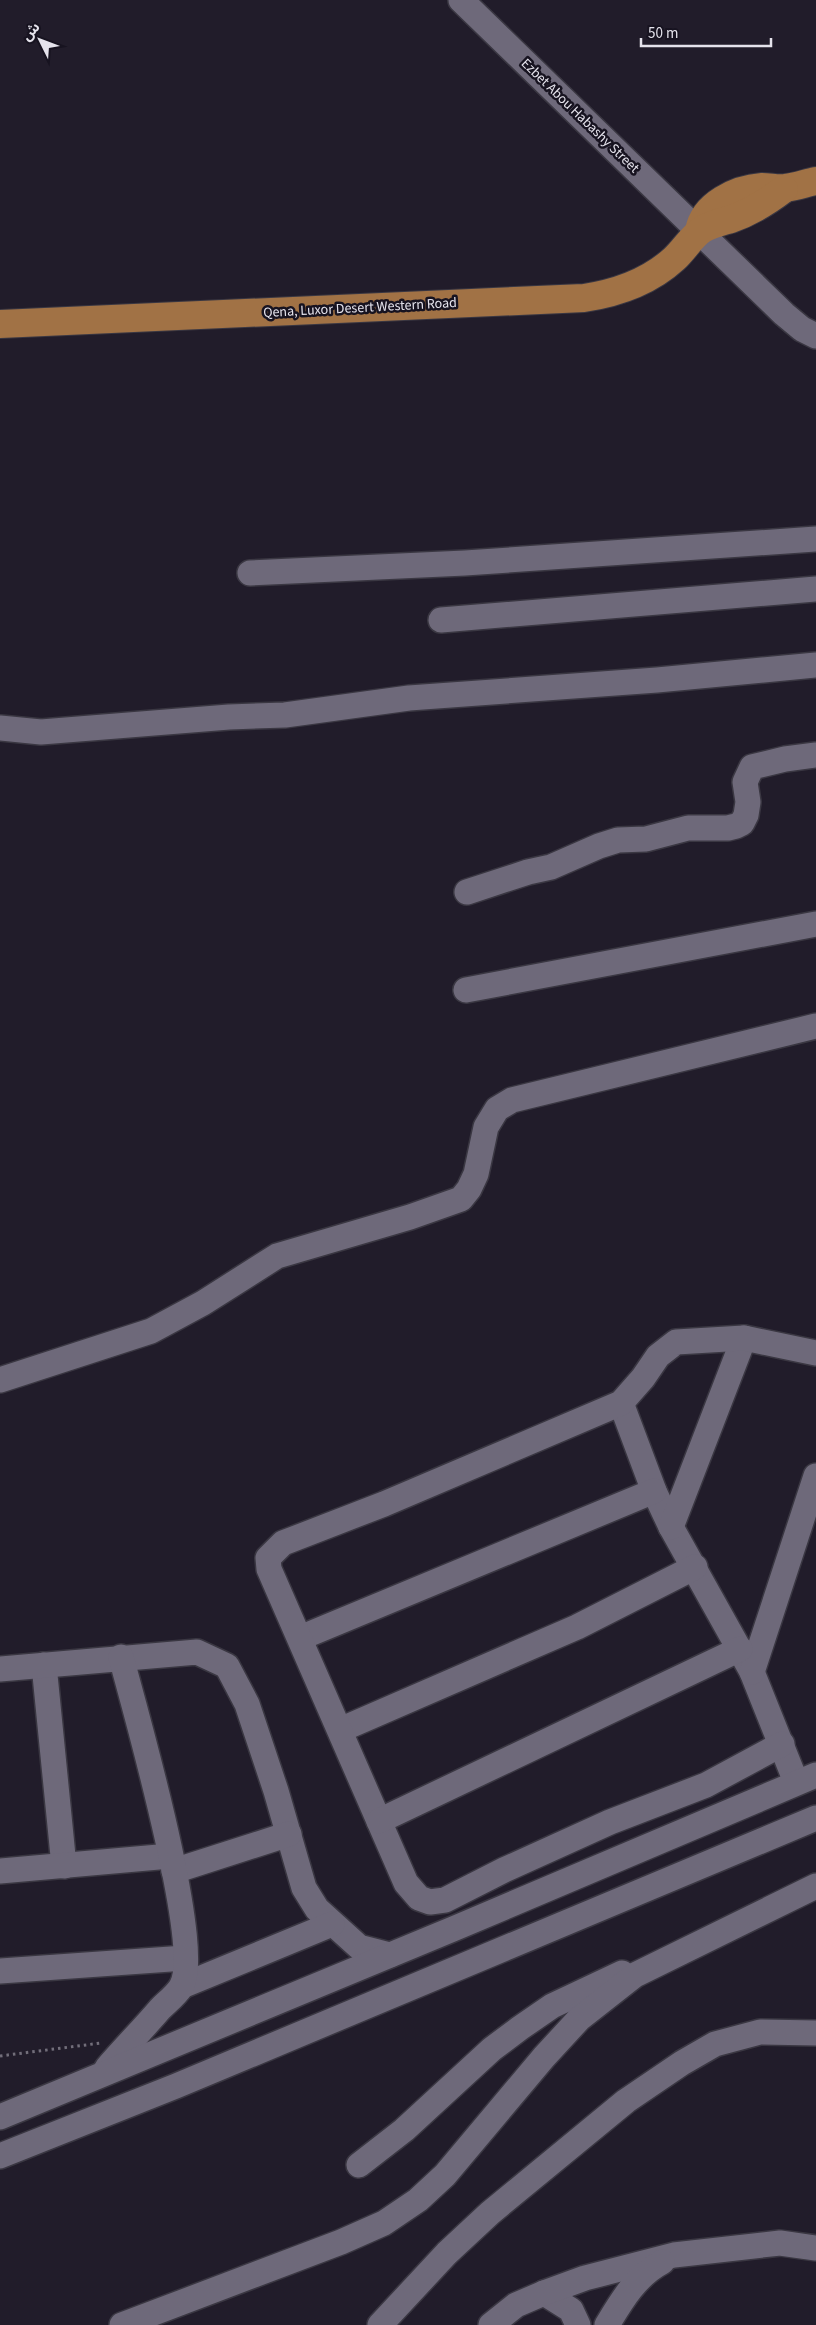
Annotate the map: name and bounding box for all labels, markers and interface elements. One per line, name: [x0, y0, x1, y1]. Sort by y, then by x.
north arrow: [15, 15, 65, 65]
scale bar: [641, 15, 771, 47]
text: ش: [17, 18, 45, 46]
text: 50 m: [648, 23, 678, 44]
street label: Ezbet Abou Habashy Street: [516, 54, 644, 178]
street label: Qena, Luxor Desert Western Road: [263, 293, 457, 323]

